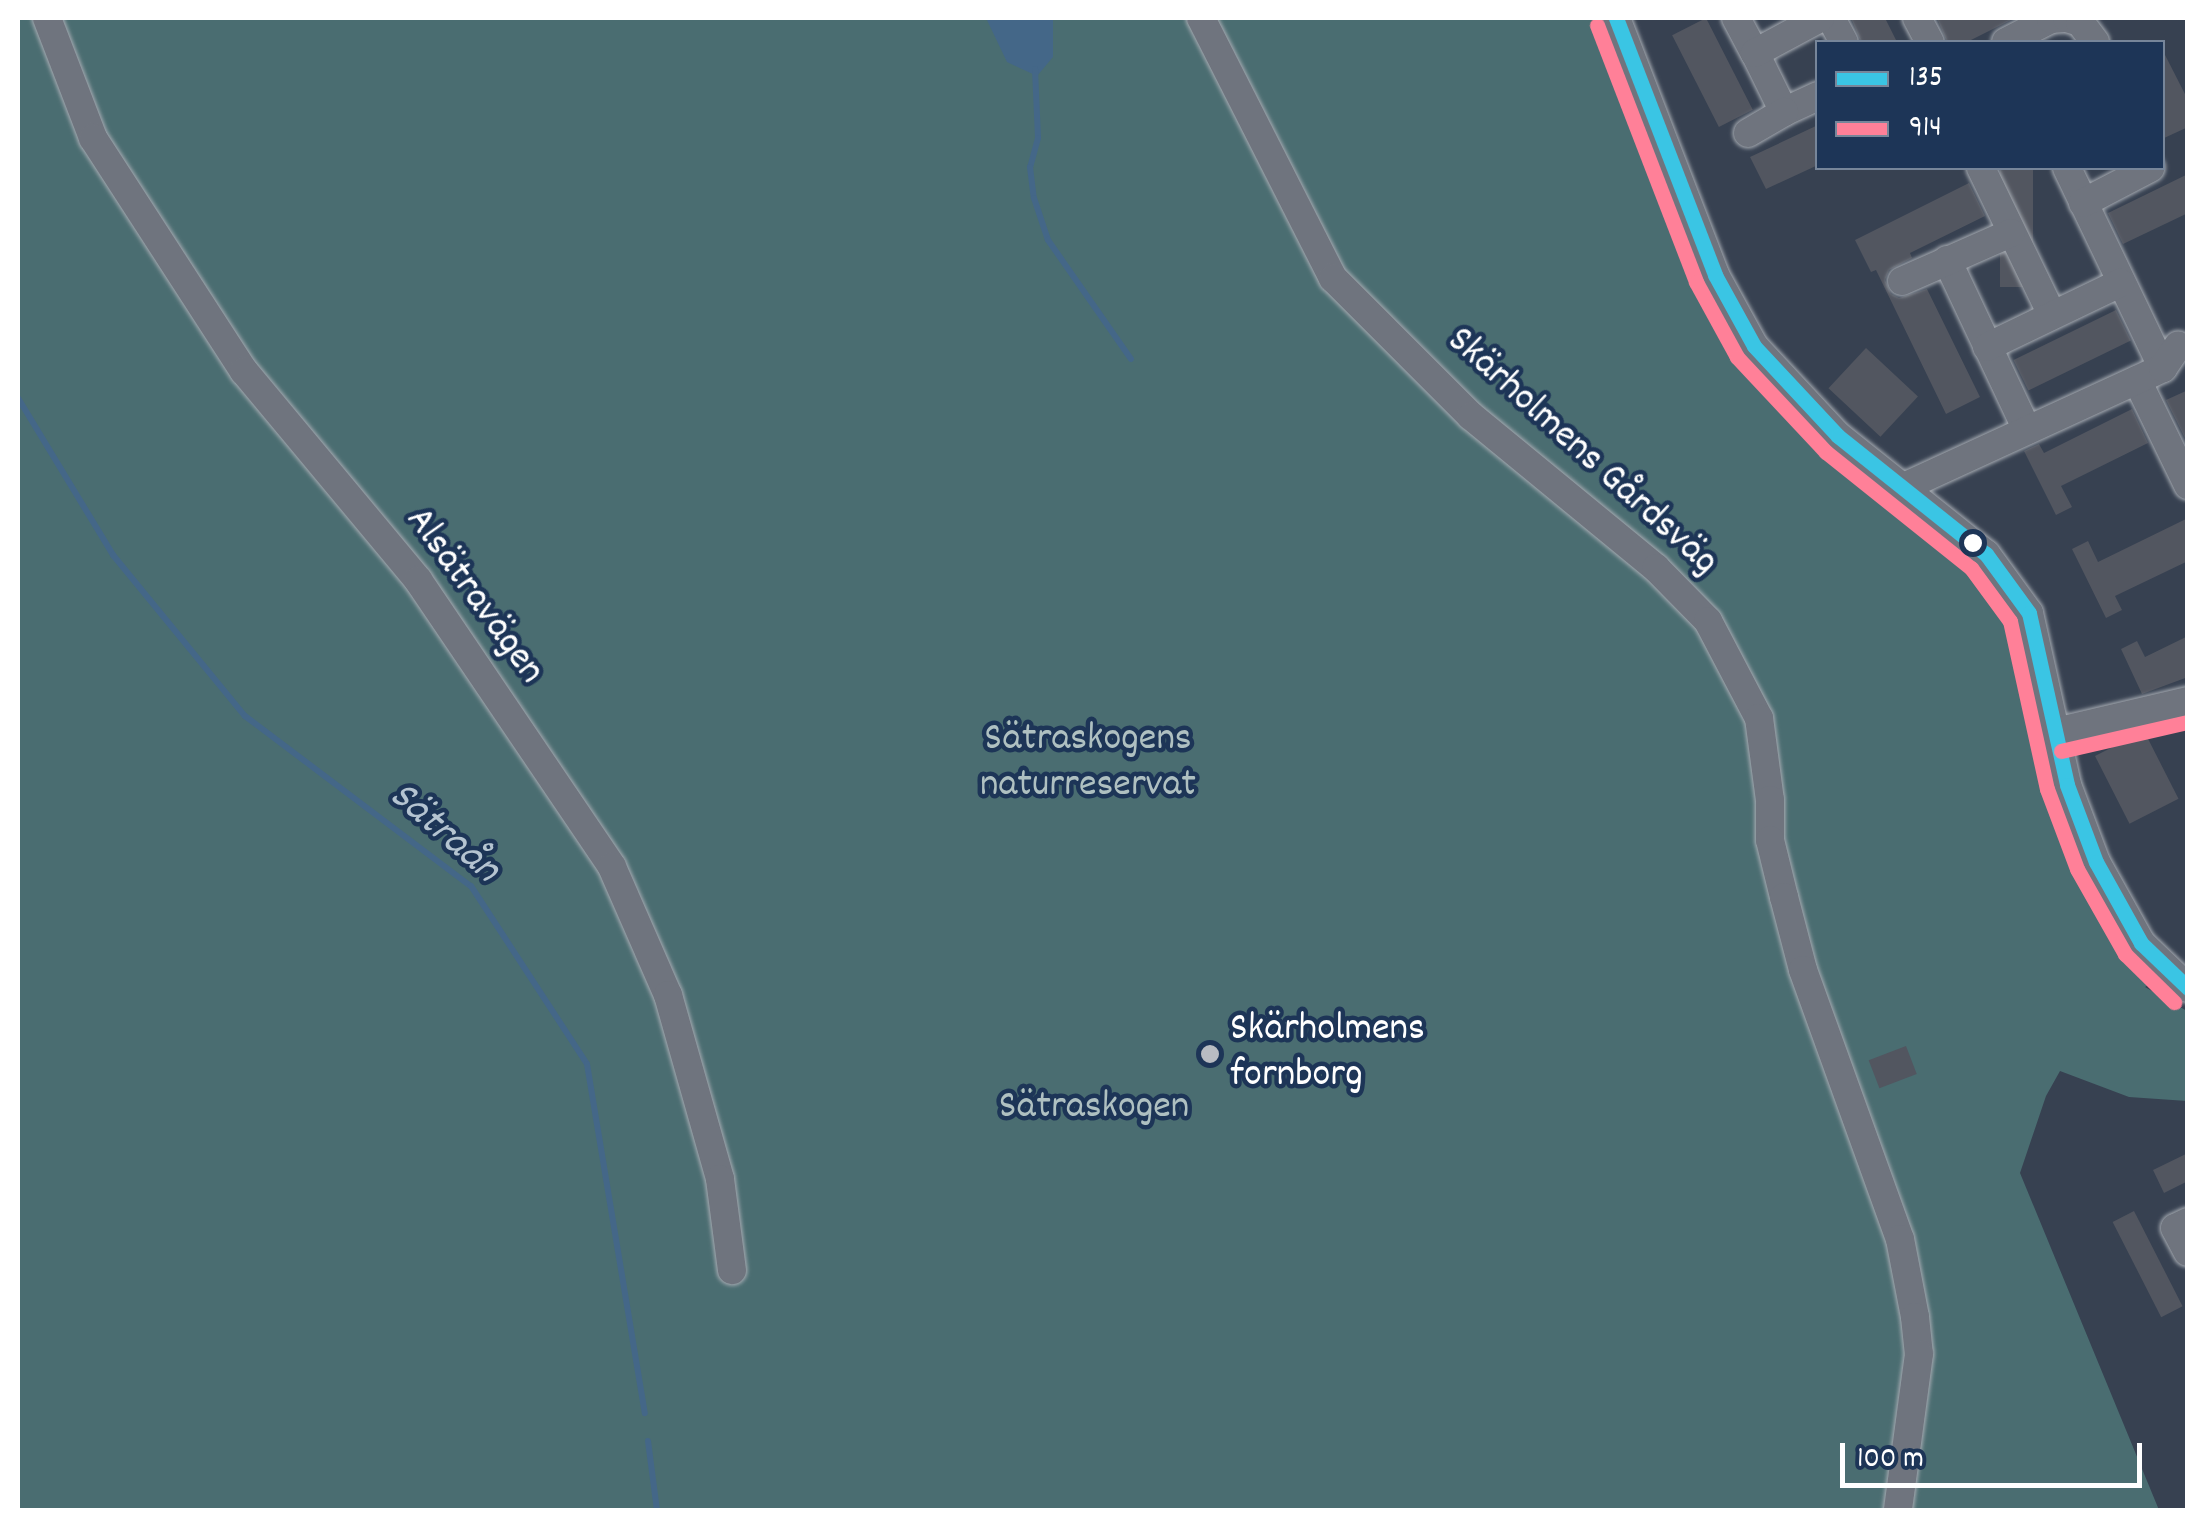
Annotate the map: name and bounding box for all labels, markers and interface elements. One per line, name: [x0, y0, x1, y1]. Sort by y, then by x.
legend: [1815, 40, 2165, 170]
text: 135: [1909, 58, 1943, 101]
text: 914: [1909, 108, 1942, 151]
street label: Skärholmens Gårdsväg: [1435, 318, 1727, 588]
street label: Alsätravägen: [393, 499, 553, 695]
unlabelled marker: [1963, 533, 1983, 553]
park label: Sätraskogens naturreservat: [980, 717, 1196, 811]
water label: Sätraån: [377, 772, 509, 896]
place label: Skärholmens fornborg: [1230, 1007, 1425, 1101]
marker: Skärholmens fornborg: [1199, 1043, 1221, 1065]
park label: Sätraskogen: [999, 1085, 1189, 1133]
scale bar: [1845, 1423, 2148, 1485]
text: 100 m: [1857, 1439, 1924, 1482]

